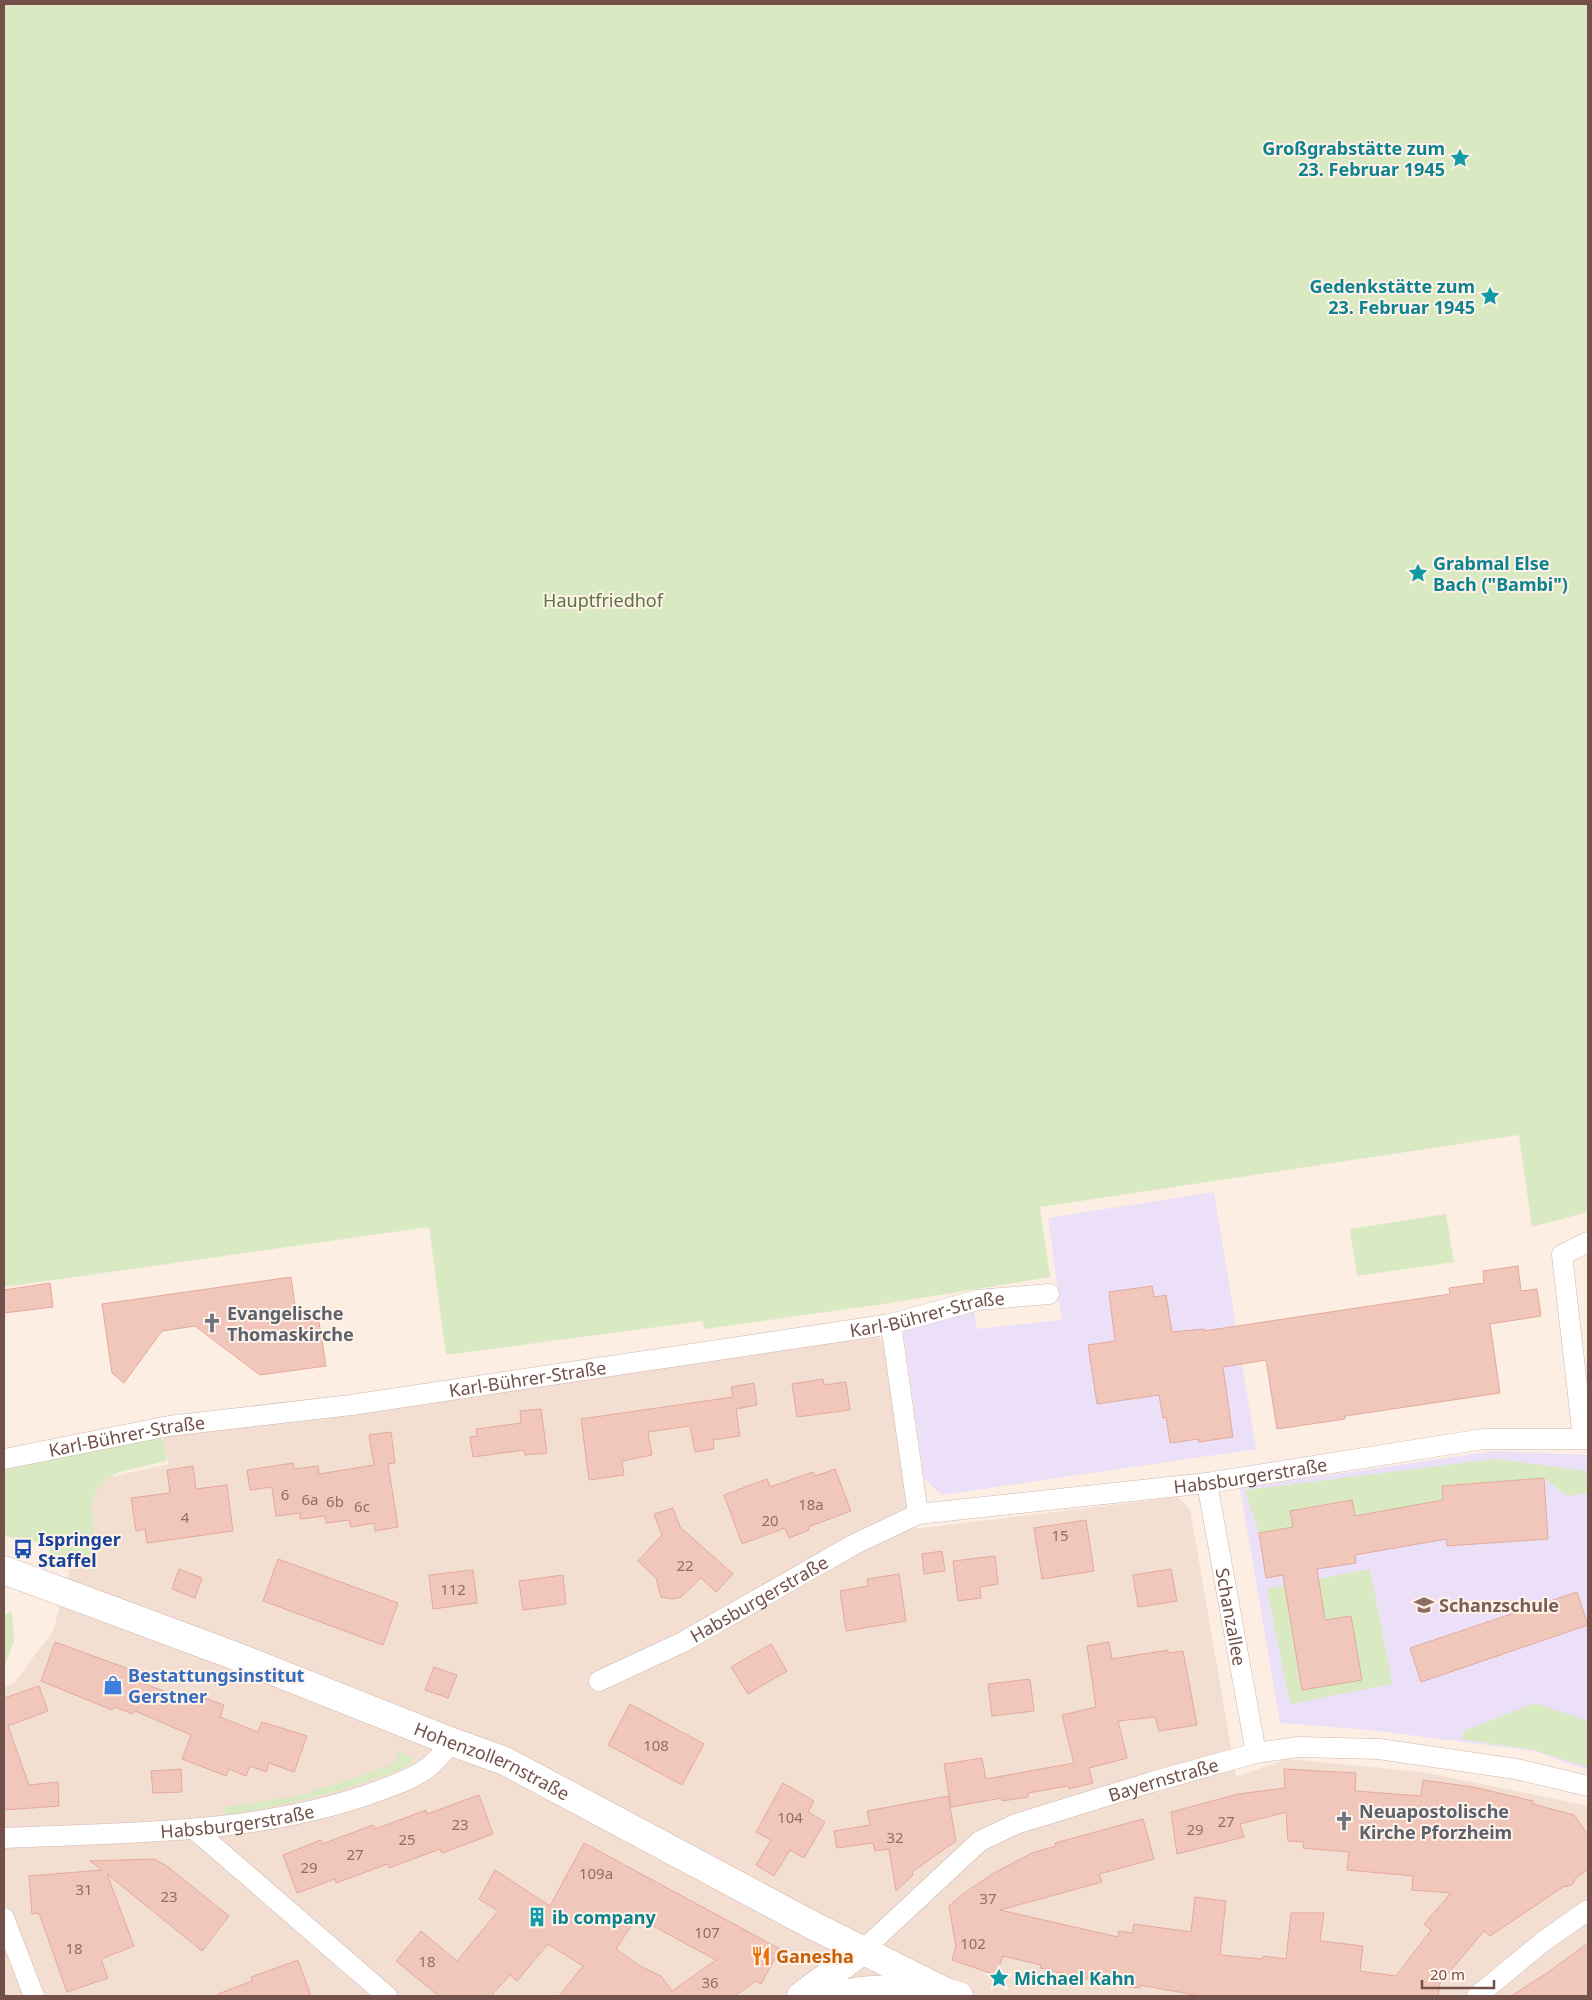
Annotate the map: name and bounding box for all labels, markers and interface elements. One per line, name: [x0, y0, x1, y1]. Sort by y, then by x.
place label: Großgrabstätte zum 23. Februar 1945: [1262, 136, 1445, 181]
place icon: Großgrabstätte zum 23. Februar 1945: [1449, 147, 1471, 169]
place label: Gedenkstätte zum 23. Februar 1945: [1309, 274, 1475, 319]
place icon: Gedenkstätte zum 23. Februar 1945: [1479, 285, 1501, 307]
place label: Grabmal Else Bach ("Bambi"): [1433, 551, 1568, 596]
place icon: Grabmal Else Bach ("Bambi"): [1407, 562, 1429, 584]
park label: Hauptfriedhof: [543, 588, 664, 612]
street label: Karl-Bührer-Straße: [848, 1286, 1005, 1342]
place label: Evangelische Thomaskirche: [227, 1301, 354, 1346]
church icon: Evangelische Thomaskirche: [201, 1312, 223, 1334]
street label: Karl-Bührer-Straße: [447, 1355, 608, 1402]
street label: Karl-Bührer-Straße: [46, 1410, 206, 1462]
street label: Habsburgerstraße: [1172, 1452, 1329, 1499]
house number: 6: [281, 1484, 289, 1504]
house number: 6a: [302, 1489, 319, 1509]
house number: 6b: [326, 1491, 344, 1511]
house number: 18a: [798, 1494, 824, 1514]
house number: 6c: [354, 1496, 370, 1516]
house number: 4: [181, 1507, 190, 1527]
house number: 20: [761, 1510, 779, 1530]
house number: 15: [1051, 1525, 1069, 1545]
place label: Ispringer Staffel: [38, 1527, 121, 1572]
bus stop icon: Ispringer Staffel: [12, 1538, 34, 1560]
street label: Habsburgerstraße: [686, 1550, 832, 1648]
house number: 22: [676, 1555, 694, 1575]
street label: Schanzallee: [1211, 1566, 1252, 1668]
house number: 112: [440, 1579, 466, 1599]
place label: Schanzschule: [1439, 1593, 1559, 1617]
school or university icon: Schanzschule: [1413, 1594, 1435, 1616]
place label: Bestattungsinstitut Gerstner: [128, 1663, 305, 1708]
shop icon: Bestattungsinstitut Gerstner: [102, 1674, 124, 1696]
street label: Hohenzollernstraße: [411, 1716, 574, 1805]
house number: 108: [643, 1735, 669, 1755]
street label: Bayernstraße: [1105, 1752, 1221, 1807]
street label: Habsburgerstraße: [159, 1799, 316, 1843]
place label: Neuapostolische Kirche Pforzheim: [1359, 1799, 1512, 1844]
house number: 104: [777, 1807, 803, 1827]
church icon: Neuapostolische Kirche Pforzheim: [1333, 1810, 1355, 1832]
house number: 27: [1217, 1811, 1235, 1831]
house number: 23: [451, 1814, 469, 1834]
house number: 29: [1186, 1819, 1204, 1839]
house number: 32: [886, 1827, 904, 1847]
house number: 25: [398, 1829, 416, 1849]
house number: 27: [346, 1844, 364, 1864]
house number: 29: [300, 1857, 318, 1877]
house number: 109a: [579, 1863, 613, 1883]
house number: 31: [75, 1879, 93, 1899]
house number: 23: [160, 1886, 178, 1906]
house number: 37: [979, 1888, 997, 1908]
place label: ib company: [552, 1905, 656, 1929]
building icon: ib company: [526, 1906, 548, 1928]
house number: 107: [694, 1922, 720, 1942]
house number: 102: [960, 1933, 986, 1953]
house number: 18: [65, 1938, 83, 1958]
place label: Ganesha: [776, 1944, 854, 1968]
restaurant icon: Ganesha: [750, 1945, 772, 1967]
house number: 18: [418, 1951, 436, 1971]
scale bar: [1422, 1958, 1494, 1990]
text: 20 m: [1430, 1964, 1465, 1984]
place label: Michael Kahn: [1014, 1966, 1135, 1990]
place icon: Michael Kahn: [988, 1967, 1010, 1989]
house number: 36: [701, 1972, 719, 1992]

